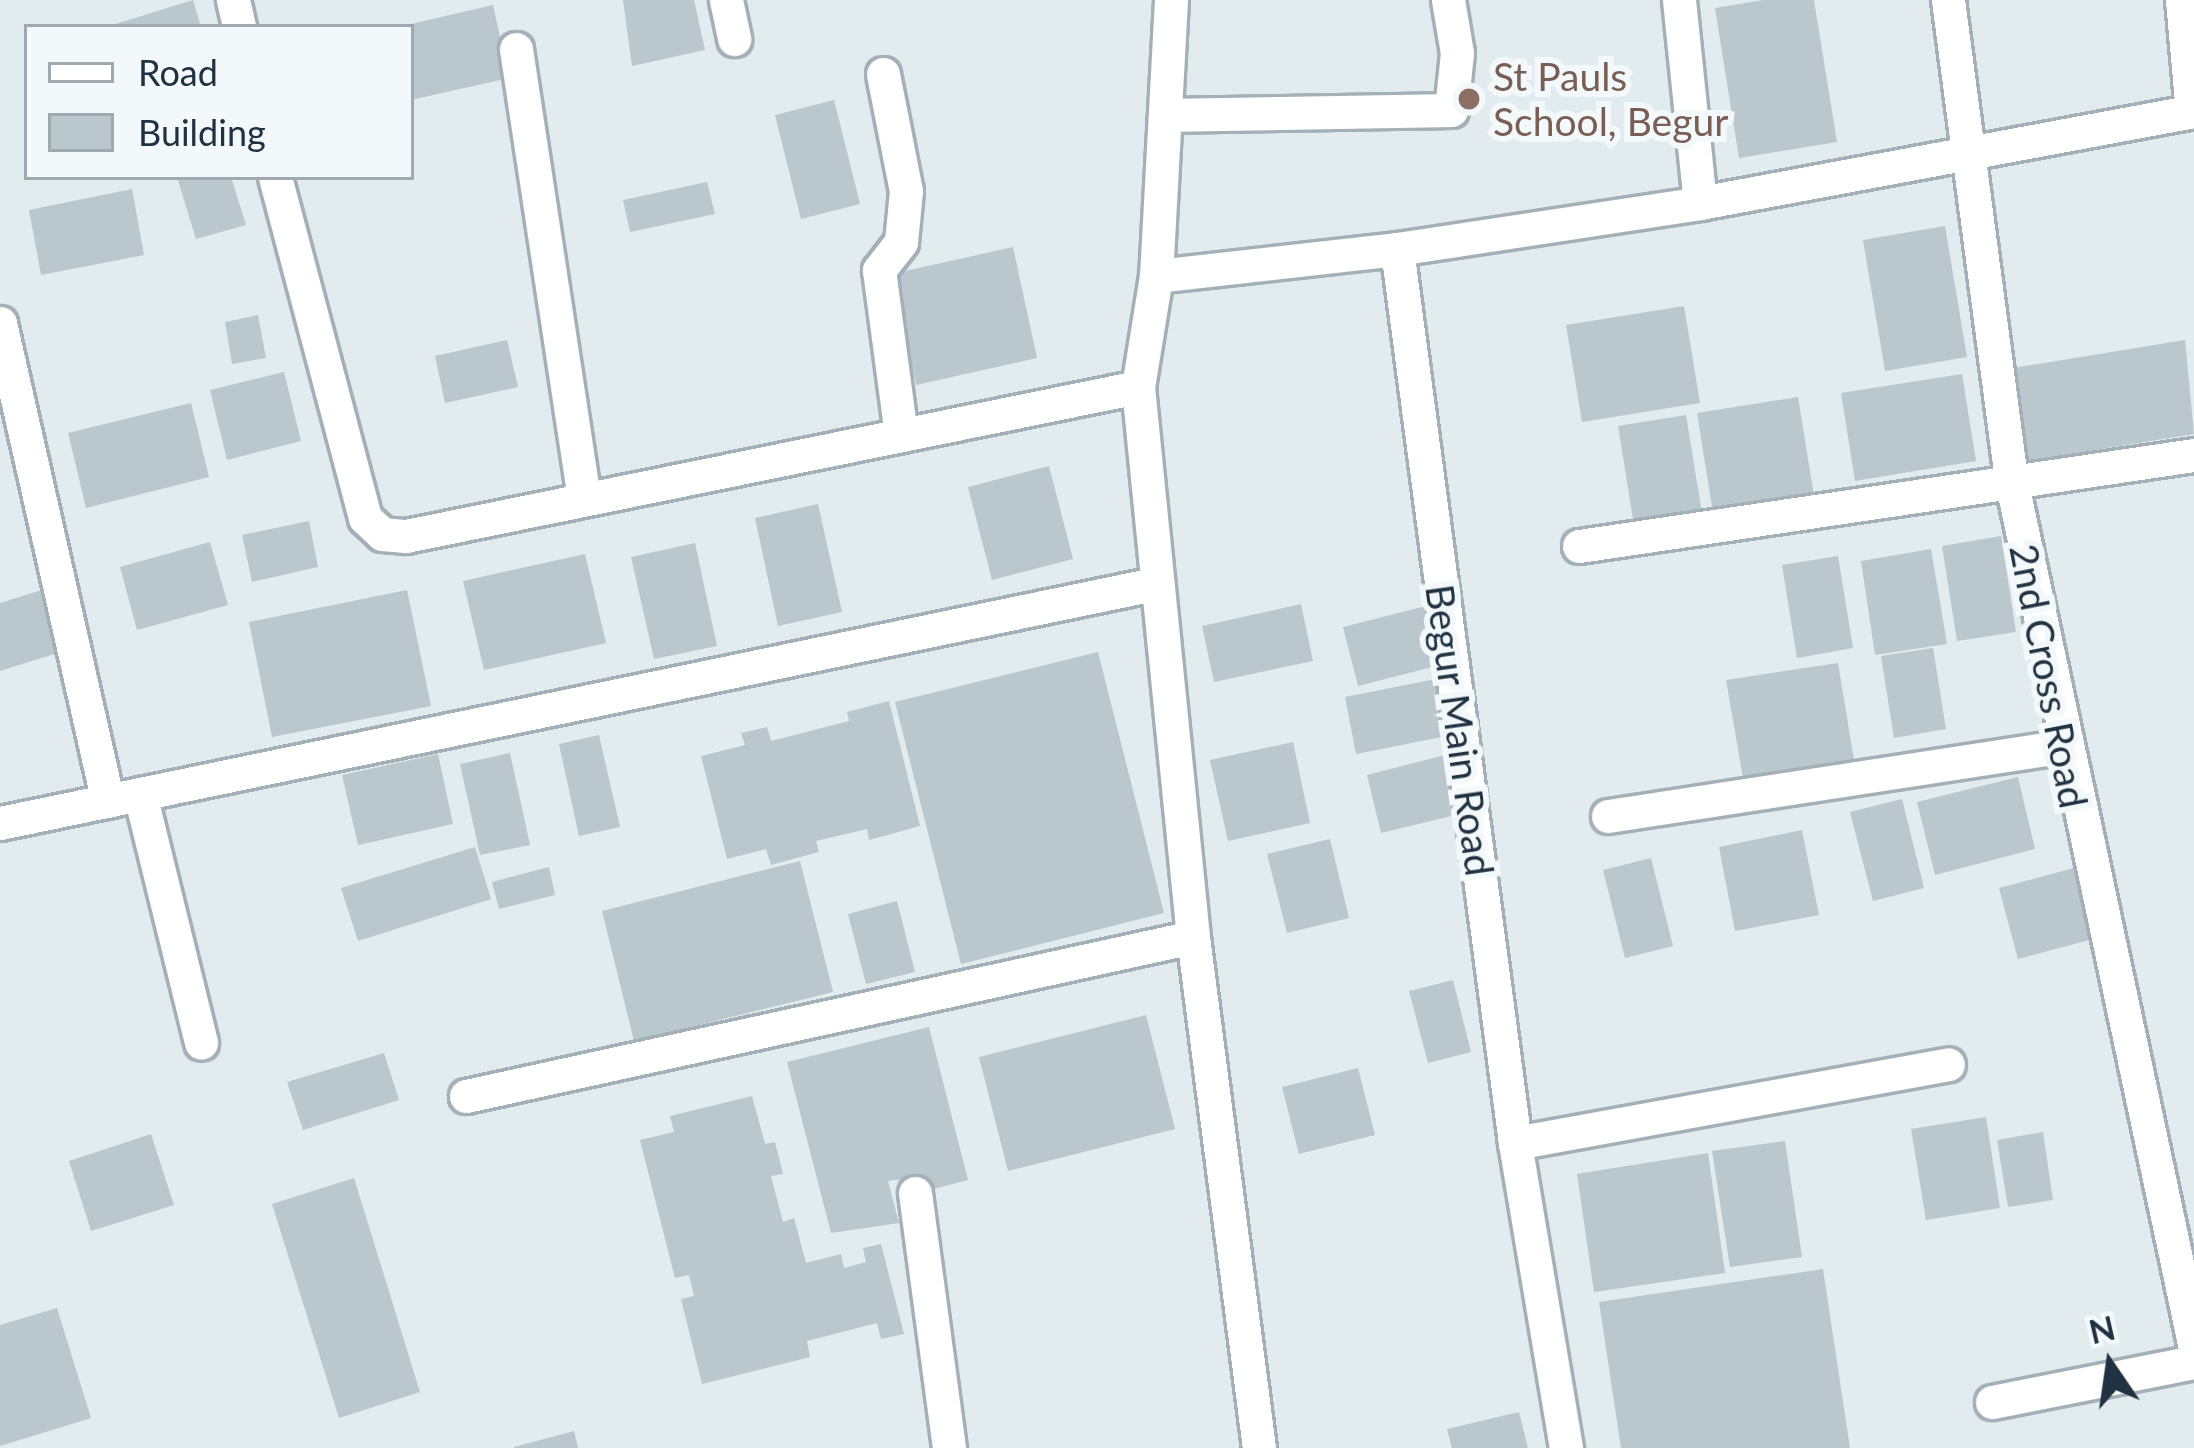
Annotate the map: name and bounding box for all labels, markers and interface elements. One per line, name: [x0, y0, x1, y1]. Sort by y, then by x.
legend: [24, 24, 414, 180]
text: Road: [138, 50, 218, 94]
place label: St Pauls School, Begur: [1493, 54, 1728, 145]
marker: St Pauls School, Begur: [1456, 86, 1482, 112]
text: Building: [138, 110, 266, 154]
street label: 2nd Cross Road: [2000, 540, 2098, 812]
street label: Begur Main Road: [1416, 581, 1504, 879]
north arrow: [2050, 1304, 2170, 1424]
text: N: [2085, 1307, 2119, 1351]

